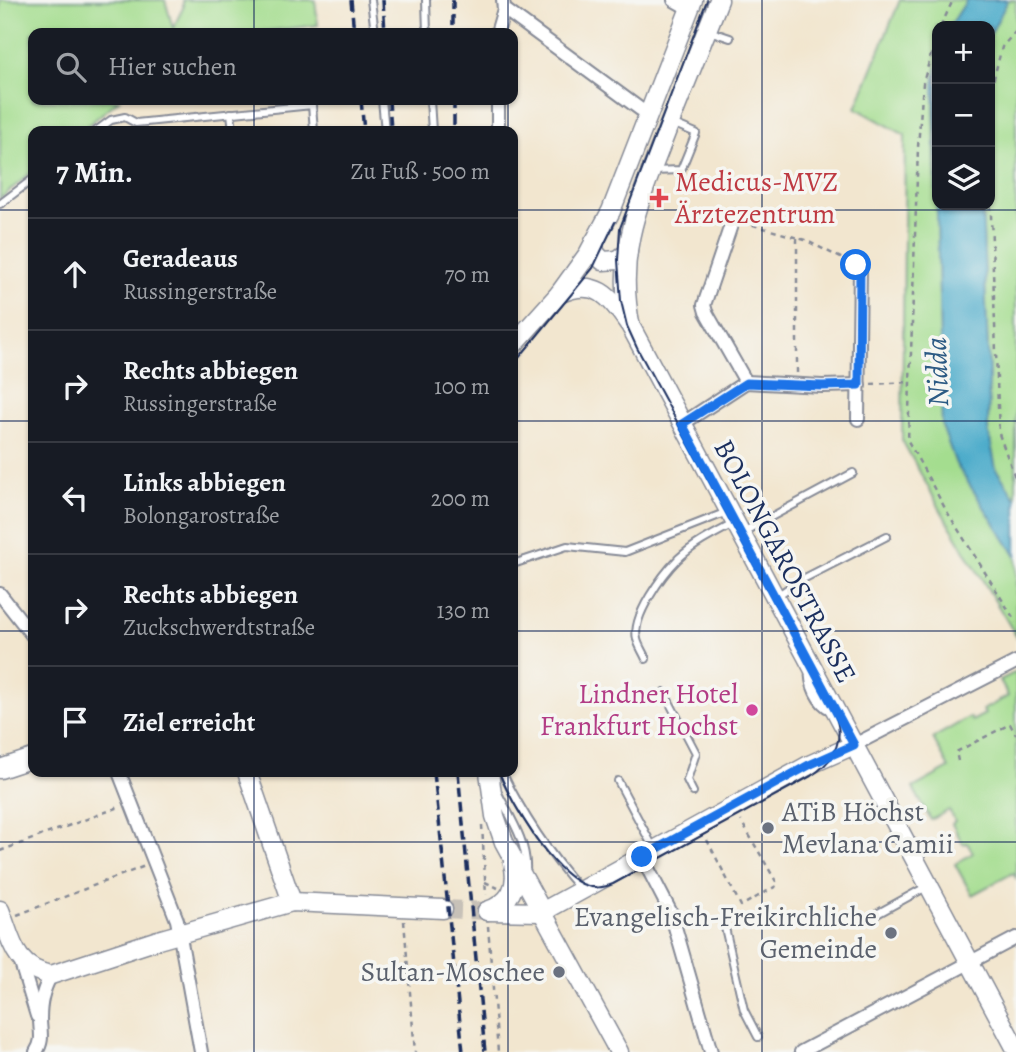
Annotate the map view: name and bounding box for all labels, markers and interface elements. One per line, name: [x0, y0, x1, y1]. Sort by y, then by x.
map controls: [932, 21, 995, 210]
button: +: [932, 21, 995, 84]
search box: [28, 28, 518, 105]
icon: search: [52, 48, 90, 86]
text: Hier suchen: [108, 49, 237, 84]
button: −: [932, 84, 995, 147]
button: layers: [932, 147, 995, 210]
text: 7 Min.: [56, 152, 133, 192]
text: Zu Fuß · 500 m: [351, 156, 490, 187]
place label: Medicus-MVZ Ärztezentrum: [674, 163, 838, 233]
marker: Medicus-MVZ Ärztezentrum: [649, 188, 669, 208]
text: Geradeaus: [123, 241, 238, 276]
route start: [840, 249, 871, 280]
icon: ahead: [56, 255, 94, 293]
text: 70 m: [444, 259, 490, 290]
text: Russingerstraße: [123, 276, 277, 307]
water label: Nidda: [916, 336, 958, 408]
text: Rechts abbiegen: [123, 353, 298, 388]
icon: right: [56, 367, 94, 405]
text: 100 m: [434, 371, 490, 402]
text: Russingerstraße: [123, 388, 277, 419]
street label: BOLONGAROSTRASSE: [705, 433, 865, 689]
text: Links abbiegen: [123, 465, 286, 500]
icon: left: [56, 479, 94, 517]
text: 200 m: [431, 483, 490, 514]
text: Bolongarostraße: [123, 500, 280, 531]
text: Rechts abbiegen: [123, 577, 298, 612]
icon: right: [56, 591, 94, 629]
text: 130 m: [437, 595, 490, 626]
text: Zuckschwerdtstraße: [123, 612, 315, 643]
place label: Lindner Hotel Frankfurt Hochst: [540, 675, 738, 745]
marker: Lindner Hotel Frankfurt Hochst: [744, 702, 760, 718]
icon: arrive: [56, 703, 94, 741]
text: Ziel erreicht: [123, 705, 256, 740]
place label: ATiB Höchst Mevlana Camii: [781, 793, 954, 863]
marker: ATiB Höchst Mevlana Camii: [760, 820, 776, 836]
route end: [626, 841, 657, 872]
place label: Evangelisch-Freikirchliche Gemeinde: [574, 898, 877, 968]
marker: Evangelisch-Freikirchliche Gemeinde: [883, 925, 899, 941]
place label: Sultan-Moschee: [360, 953, 545, 991]
marker: Sultan-Moschee: [551, 964, 567, 980]

